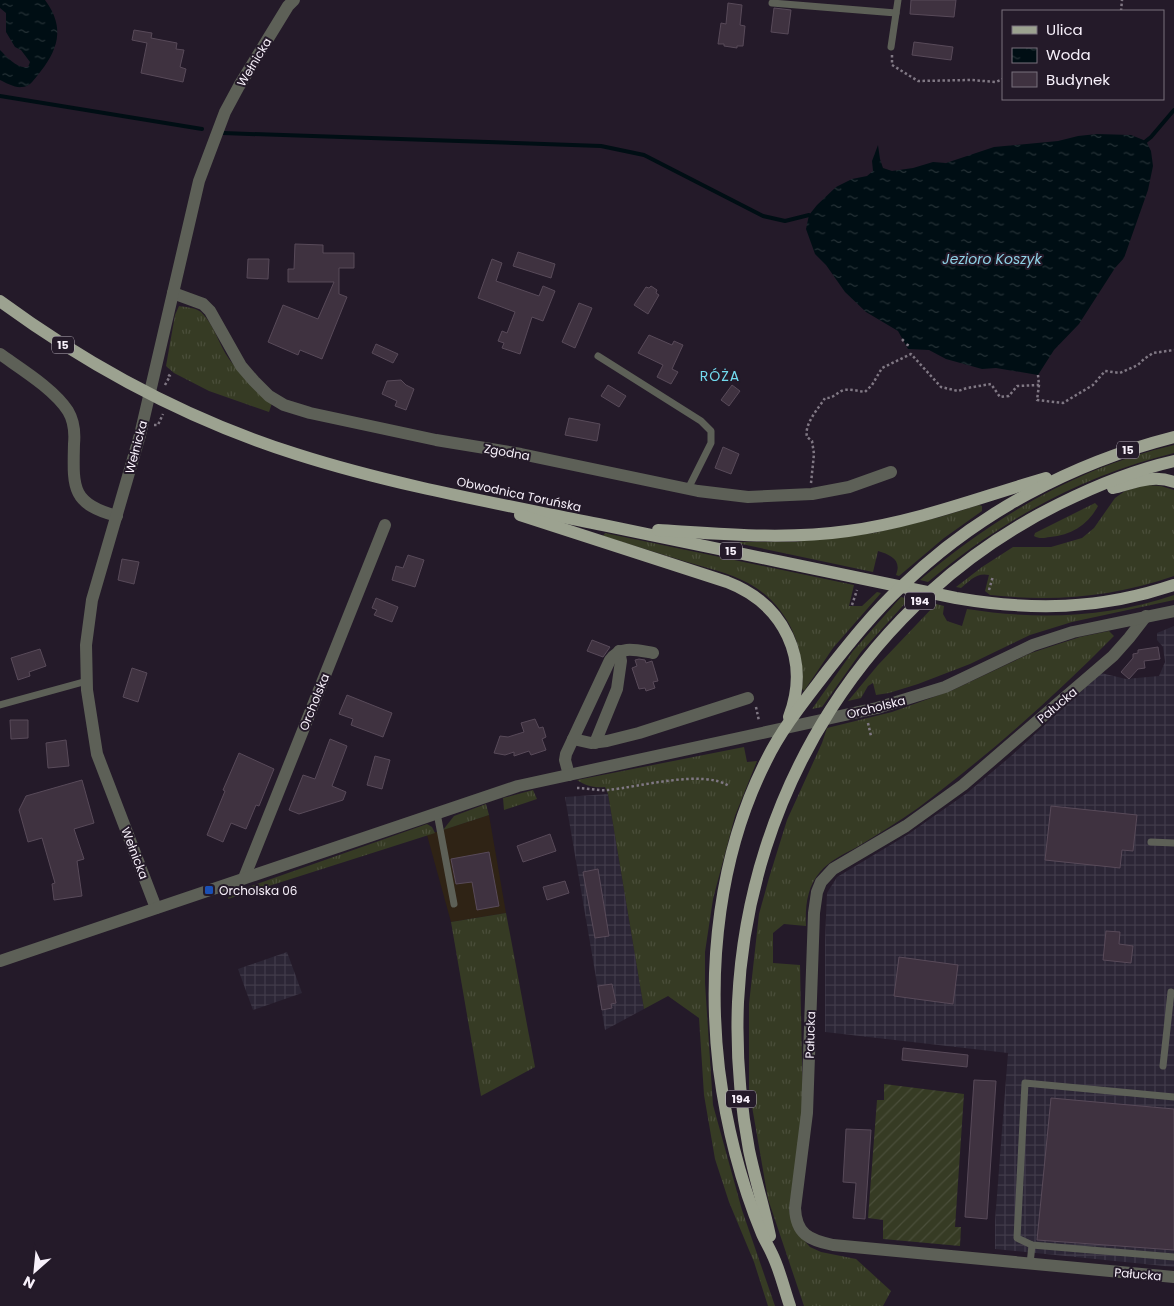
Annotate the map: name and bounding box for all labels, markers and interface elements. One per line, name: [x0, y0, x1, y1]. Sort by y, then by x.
legend: [1002, 10, 1164, 100]
text: Ulica: [1046, 19, 1083, 40]
street label: Wełnicka: [233, 34, 275, 90]
text: Woda: [1046, 44, 1091, 65]
text: Budynek: [1046, 69, 1110, 90]
water label: Jezioro Koszyk: [942, 249, 1042, 269]
road number: 15: [52, 336, 74, 354]
district label: RÓŻA: [700, 366, 740, 386]
street label: Wełnicka: [121, 419, 151, 475]
street label: Zgodna: [483, 440, 531, 464]
road number: 15: [1117, 442, 1139, 458]
street label: Obwodnica Toruńska: [455, 472, 583, 516]
road number: 15: [720, 542, 742, 560]
road number: 194: [905, 592, 935, 610]
street label: Orcholska: [295, 671, 333, 733]
street label: Pałucka: [1033, 683, 1081, 727]
street label: Orcholska: [845, 691, 907, 723]
street label: Wełnicka: [117, 825, 153, 881]
place label: Orcholska 06: [219, 882, 297, 899]
marker: Orcholska 06: [203, 884, 215, 896]
street label: Pałucka: [801, 1011, 819, 1059]
road number: 194: [726, 1090, 756, 1108]
north arrow: [10, 1246, 60, 1296]
street label: Pałucka: [1114, 1263, 1162, 1285]
text: N: [20, 1271, 38, 1294]

